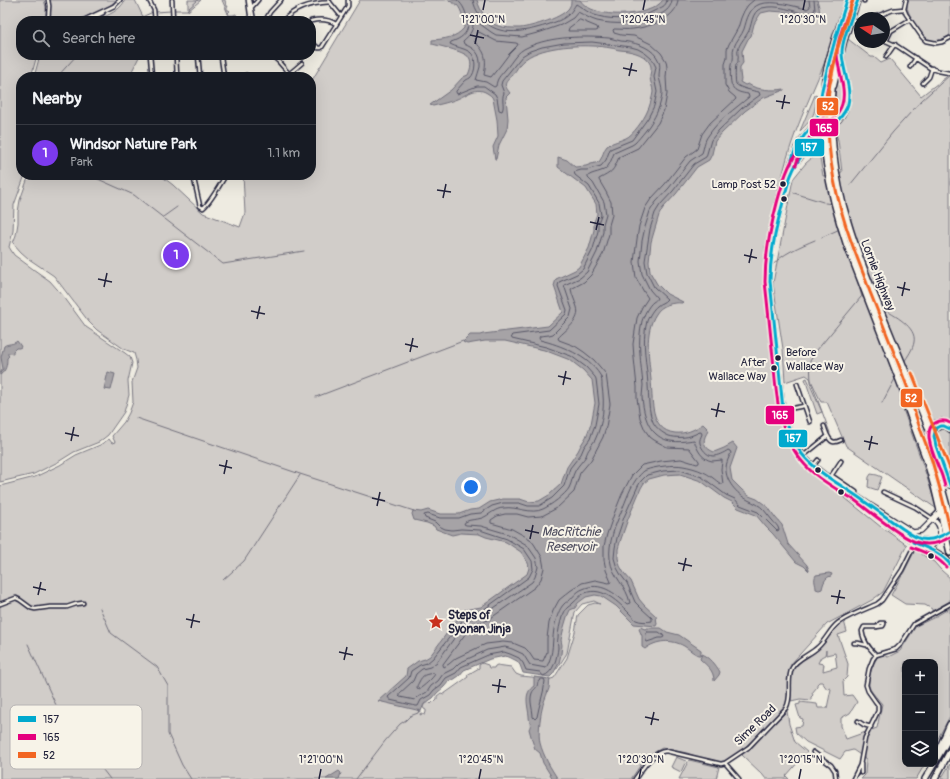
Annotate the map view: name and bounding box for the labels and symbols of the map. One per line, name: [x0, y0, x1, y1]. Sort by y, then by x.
north arrow: [854, 12, 890, 48]
text: 1°21'00"N: [461, 14, 505, 26]
text: 1°20'45"N: [621, 14, 666, 26]
text: 1°20'30"N: [780, 14, 826, 26]
line badge: 52: [816, 97, 839, 116]
text: 52: [822, 100, 834, 113]
line badge: 165: [809, 118, 839, 137]
text: 165: [816, 122, 832, 135]
line badge: 157: [794, 138, 825, 157]
text: 157: [801, 141, 817, 154]
place label: Lamp Post 52: [712, 178, 776, 191]
marker: Lamp Post 52: [778, 179, 788, 189]
unlabelled marker: [779, 194, 789, 204]
street label: Lornie Highway: [857, 237, 898, 313]
pin: 1: [163, 240, 189, 270]
place label: Before Wallace Way: [786, 346, 844, 373]
marker: Before Wallace Way: [773, 353, 783, 363]
place label: After Wallace Way: [709, 356, 766, 383]
marker: After Wallace Way: [769, 363, 779, 373]
line badge: 52: [900, 388, 923, 408]
text: 52: [905, 392, 917, 405]
line badge: 165: [765, 405, 795, 425]
text: 165: [772, 409, 788, 422]
line badge: 157: [778, 429, 808, 448]
text: 157: [785, 432, 801, 445]
unlabelled marker: [813, 465, 823, 475]
your location: [461, 477, 481, 497]
unlabelled marker: [836, 487, 846, 497]
water label: MacRitchie Reservoir: [542, 524, 602, 555]
unlabelled marker: [926, 551, 936, 561]
place label: Steps of Syonan Jinja: [448, 608, 511, 637]
place icon: Steps of Syonan Jinja: [427, 613, 445, 631]
street label: Sime Road: [731, 702, 780, 749]
legend: [10, 705, 142, 769]
text: 157: [43, 713, 59, 726]
text: 165: [43, 731, 60, 744]
text: 52: [43, 749, 55, 762]
text: 1°21'00"N: [299, 754, 343, 766]
text: 1°20'45"N: [459, 754, 504, 766]
text: 1°20'30"N: [618, 754, 664, 766]
text: 1°20'15"N: [780, 754, 823, 766]

